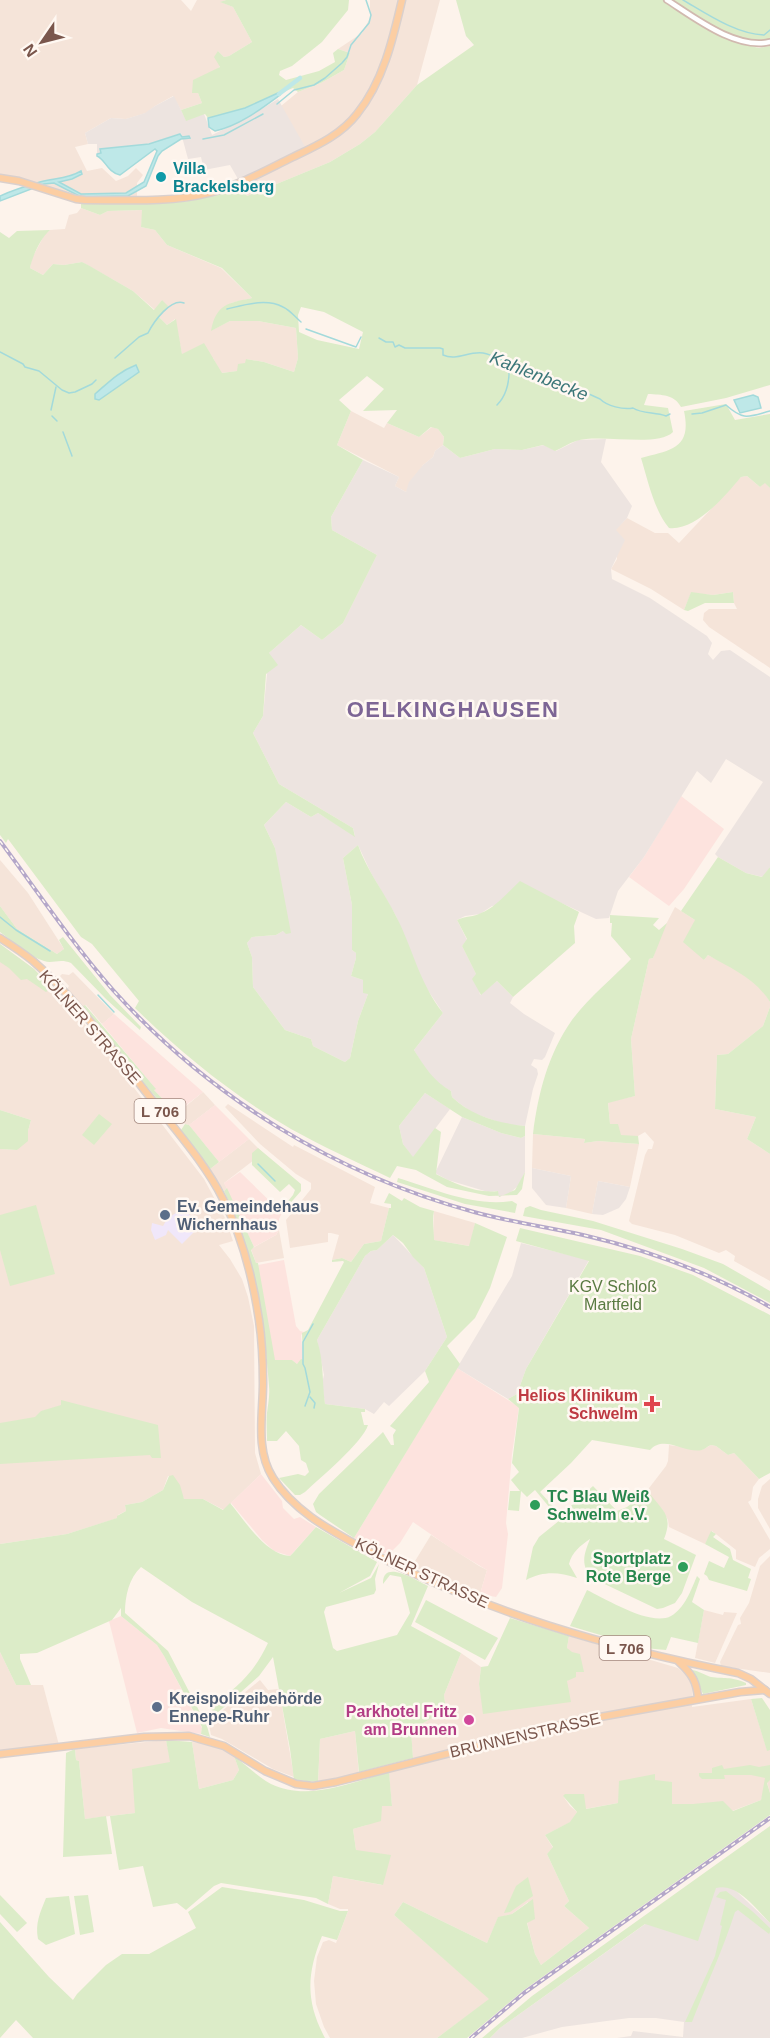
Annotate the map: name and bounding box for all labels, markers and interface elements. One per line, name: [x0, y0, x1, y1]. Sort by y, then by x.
north arrow: [12, 12, 72, 72]
text: N: [20, 41, 40, 60]
place label: Villa Brackelsberg: [173, 160, 274, 195]
marker: Villa Brackelsberg: [154, 170, 168, 184]
water label: Kahlenbecke: [487, 347, 591, 405]
district label: OELKINGHAUSEN: [347, 697, 559, 722]
street label: KÖLNER STRASSE: [36, 967, 144, 1087]
road number: L 706: [134, 1099, 186, 1123]
place label: Ev. Gemeindehaus Wichernhaus: [177, 1198, 319, 1233]
marker: Ev. Gemeindehaus Wichernhaus: [158, 1208, 172, 1222]
park label: KGV Schloß Martfeld: [569, 1278, 657, 1313]
place label: Helios Klinikum Schwelm: [518, 1387, 638, 1422]
marker: Helios Klinikum Schwelm: [643, 1395, 661, 1413]
place label: TC Blau Weiß Schwelm e.V.: [547, 1488, 650, 1523]
marker: TC Blau Weiß Schwelm e.V.: [528, 1498, 542, 1512]
street label: KÖLNER STRASSE: [353, 1535, 491, 1611]
place label: Sportplatz Rote Berge: [586, 1550, 671, 1585]
marker: Sportplatz Rote Berge: [676, 1560, 690, 1574]
road number: L 706: [600, 1636, 650, 1660]
place label: Kreispolizeibehörde Ennepe-Ruhr: [169, 1690, 322, 1725]
marker: Kreispolizeibehörde Ennepe-Ruhr: [150, 1700, 164, 1714]
place label: Parkhotel Fritz am Brunnen: [346, 1703, 457, 1738]
street label: BRUNNENSTRASSE: [448, 1709, 602, 1761]
marker: Parkhotel Fritz am Brunnen: [462, 1713, 476, 1727]

